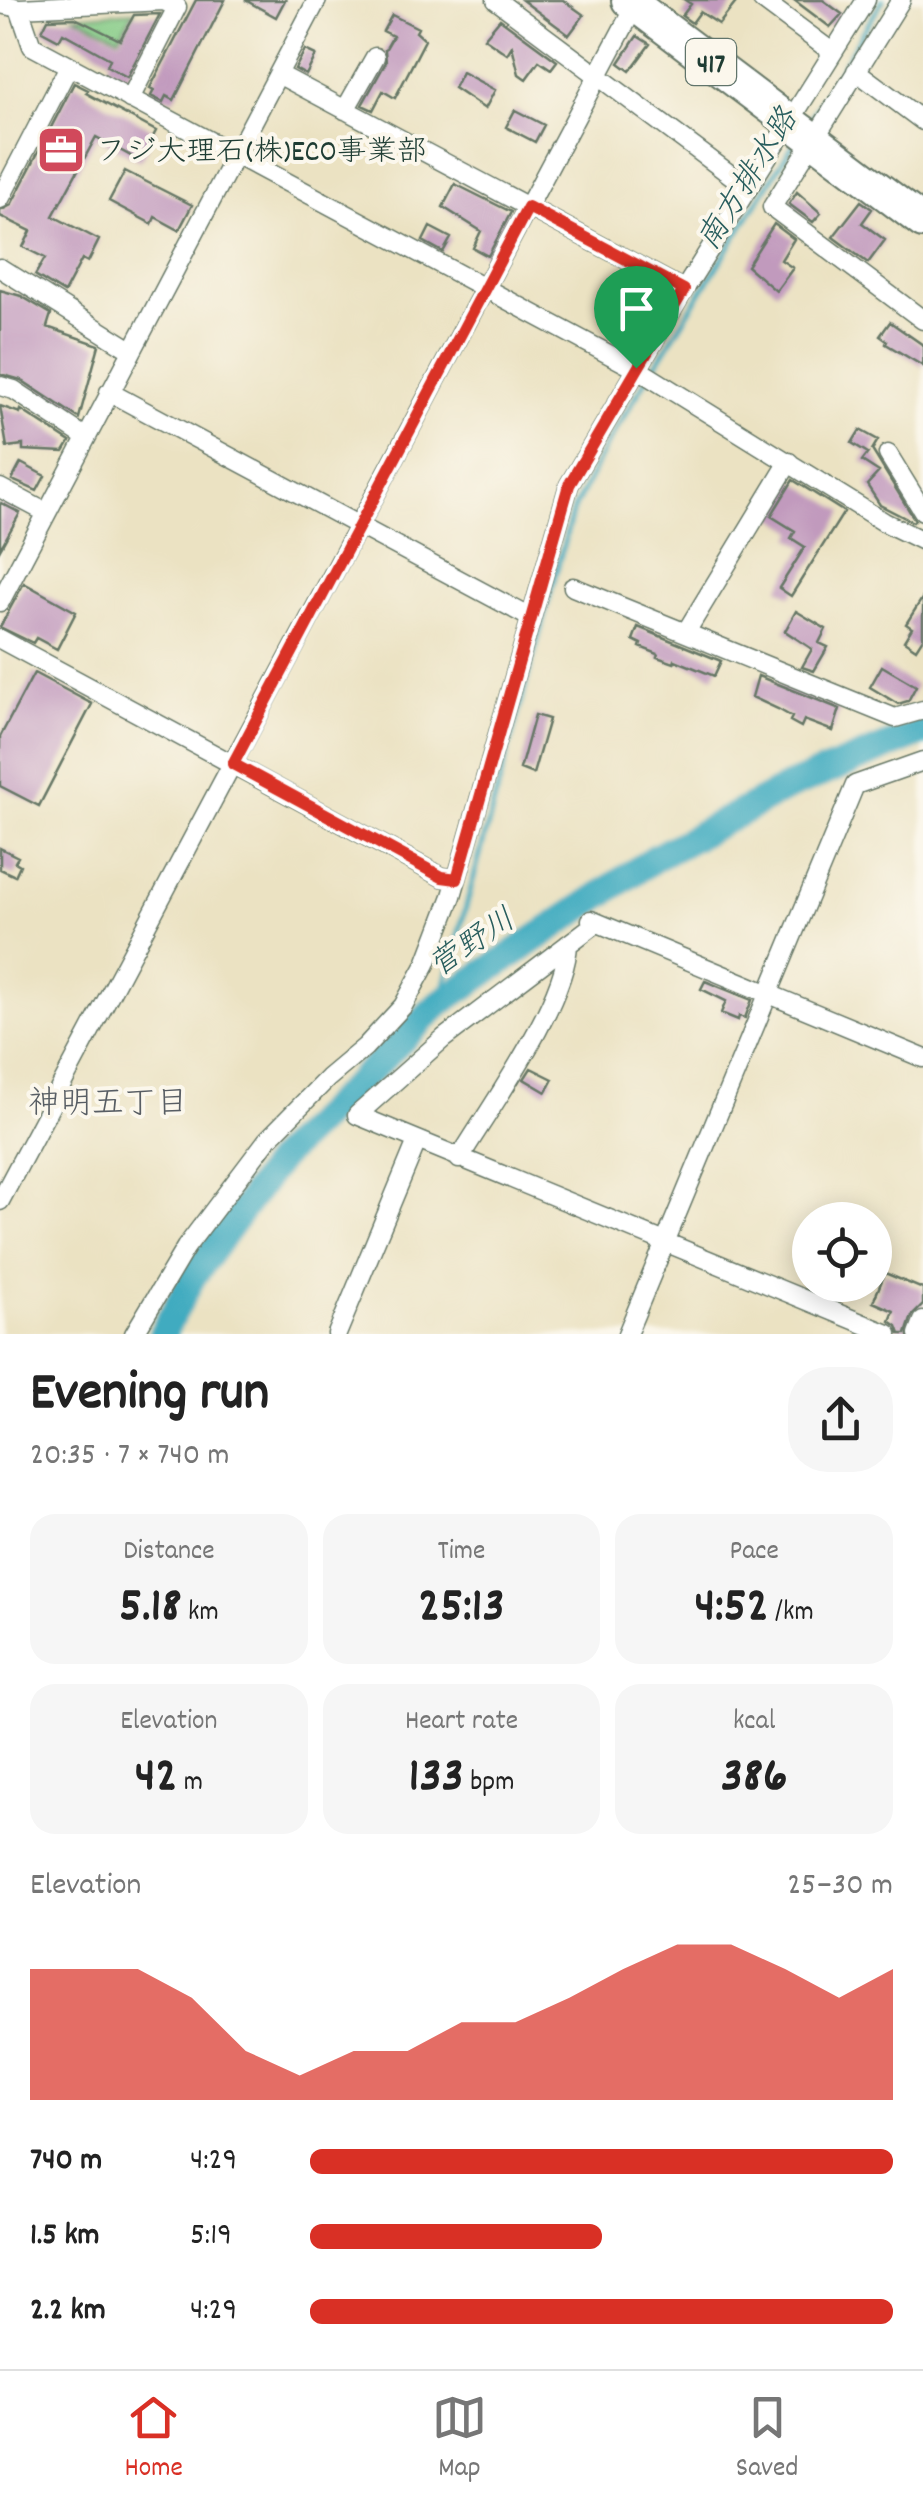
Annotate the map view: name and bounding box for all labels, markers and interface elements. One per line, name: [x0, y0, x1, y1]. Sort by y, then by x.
road number: 417: [686, 39, 736, 85]
water label: 南方排水路: [688, 99, 813, 261]
office icon: フジ大理石(株)ECO事業部: [35, 124, 87, 176]
place label: フジ大理石(株)ECO事業部: [96, 133, 427, 176]
pin: [594, 266, 679, 369]
icon: arrive: [609, 281, 664, 336]
water label: 菅野川: [421, 899, 526, 991]
district label: 神明五丁目: [28, 1083, 188, 1129]
map controls: [792, 1202, 892, 1302]
button: locate: [792, 1202, 892, 1302]
text: Evening run: [30, 1357, 269, 1436]
button: share: [788, 1367, 893, 1472]
text: 20:35 · 7 × 740 m: [30, 1434, 229, 1480]
text: Distance: [123, 1533, 215, 1573]
text: Time: [438, 1533, 485, 1573]
text: Pace: [729, 1533, 779, 1573]
text: 5.18: [119, 1573, 181, 1645]
text: 25:13: [418, 1573, 505, 1645]
text: 4:52: [695, 1573, 769, 1645]
text: km: [181, 1594, 219, 1634]
text: /km: [769, 1594, 814, 1634]
text: Elevation: [120, 1703, 218, 1743]
text: Heart rate: [405, 1703, 518, 1743]
text: kcal: [733, 1703, 775, 1743]
text: 42: [135, 1743, 177, 1815]
text: 133: [408, 1743, 464, 1815]
text: 386: [721, 1743, 788, 1815]
text: m: [177, 1764, 203, 1804]
text: bpm: [464, 1764, 515, 1804]
text: Elevation: [30, 1864, 141, 1910]
text: 25–30 m: [787, 1864, 893, 1910]
text: 740 m: [30, 2139, 102, 2185]
text: 4:29: [190, 2139, 237, 2185]
text: 1.5 km: [30, 2214, 100, 2260]
text: 5:19: [190, 2214, 232, 2260]
text: 2.2 km: [30, 2289, 106, 2335]
text: 4:29: [190, 2289, 237, 2335]
tab: Home: [125, 2390, 183, 2490]
tab: Map: [432, 2390, 487, 2490]
tab: Saved: [736, 2390, 798, 2490]

